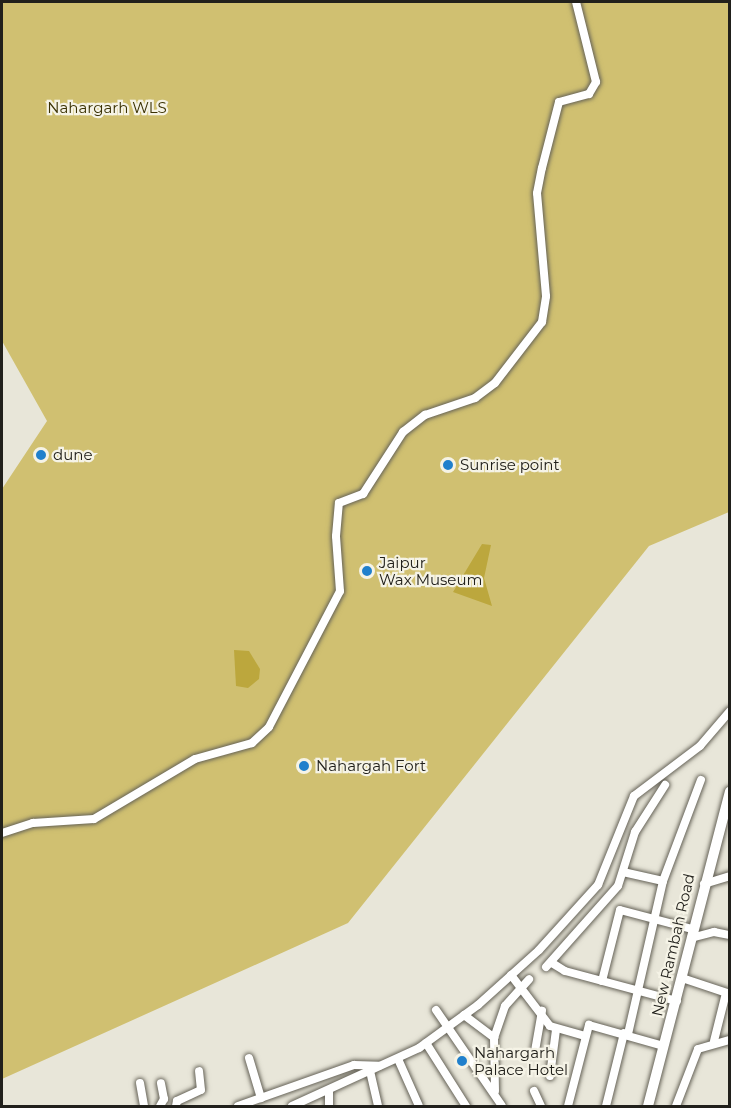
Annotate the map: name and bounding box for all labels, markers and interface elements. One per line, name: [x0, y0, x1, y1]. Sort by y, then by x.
park label: Nahargarh WLS: [47, 99, 167, 117]
place label: dune: [53, 446, 92, 464]
marker: dune: [34, 448, 48, 462]
place label: Sunrise point: [460, 456, 560, 474]
marker: Sunrise point: [441, 458, 455, 472]
place label: Jaipur Wax Museum: [379, 553, 482, 588]
marker: Jaipur Wax Museum: [360, 564, 374, 578]
place label: Nahargah Fort: [316, 757, 426, 775]
marker: Nahargah Fort: [297, 759, 311, 773]
street label: New Rambah Road: [648, 872, 698, 1018]
place label: Nahargarh Palace Hotel: [474, 1043, 568, 1078]
marker: Nahargarh Palace Hotel: [455, 1054, 469, 1068]

